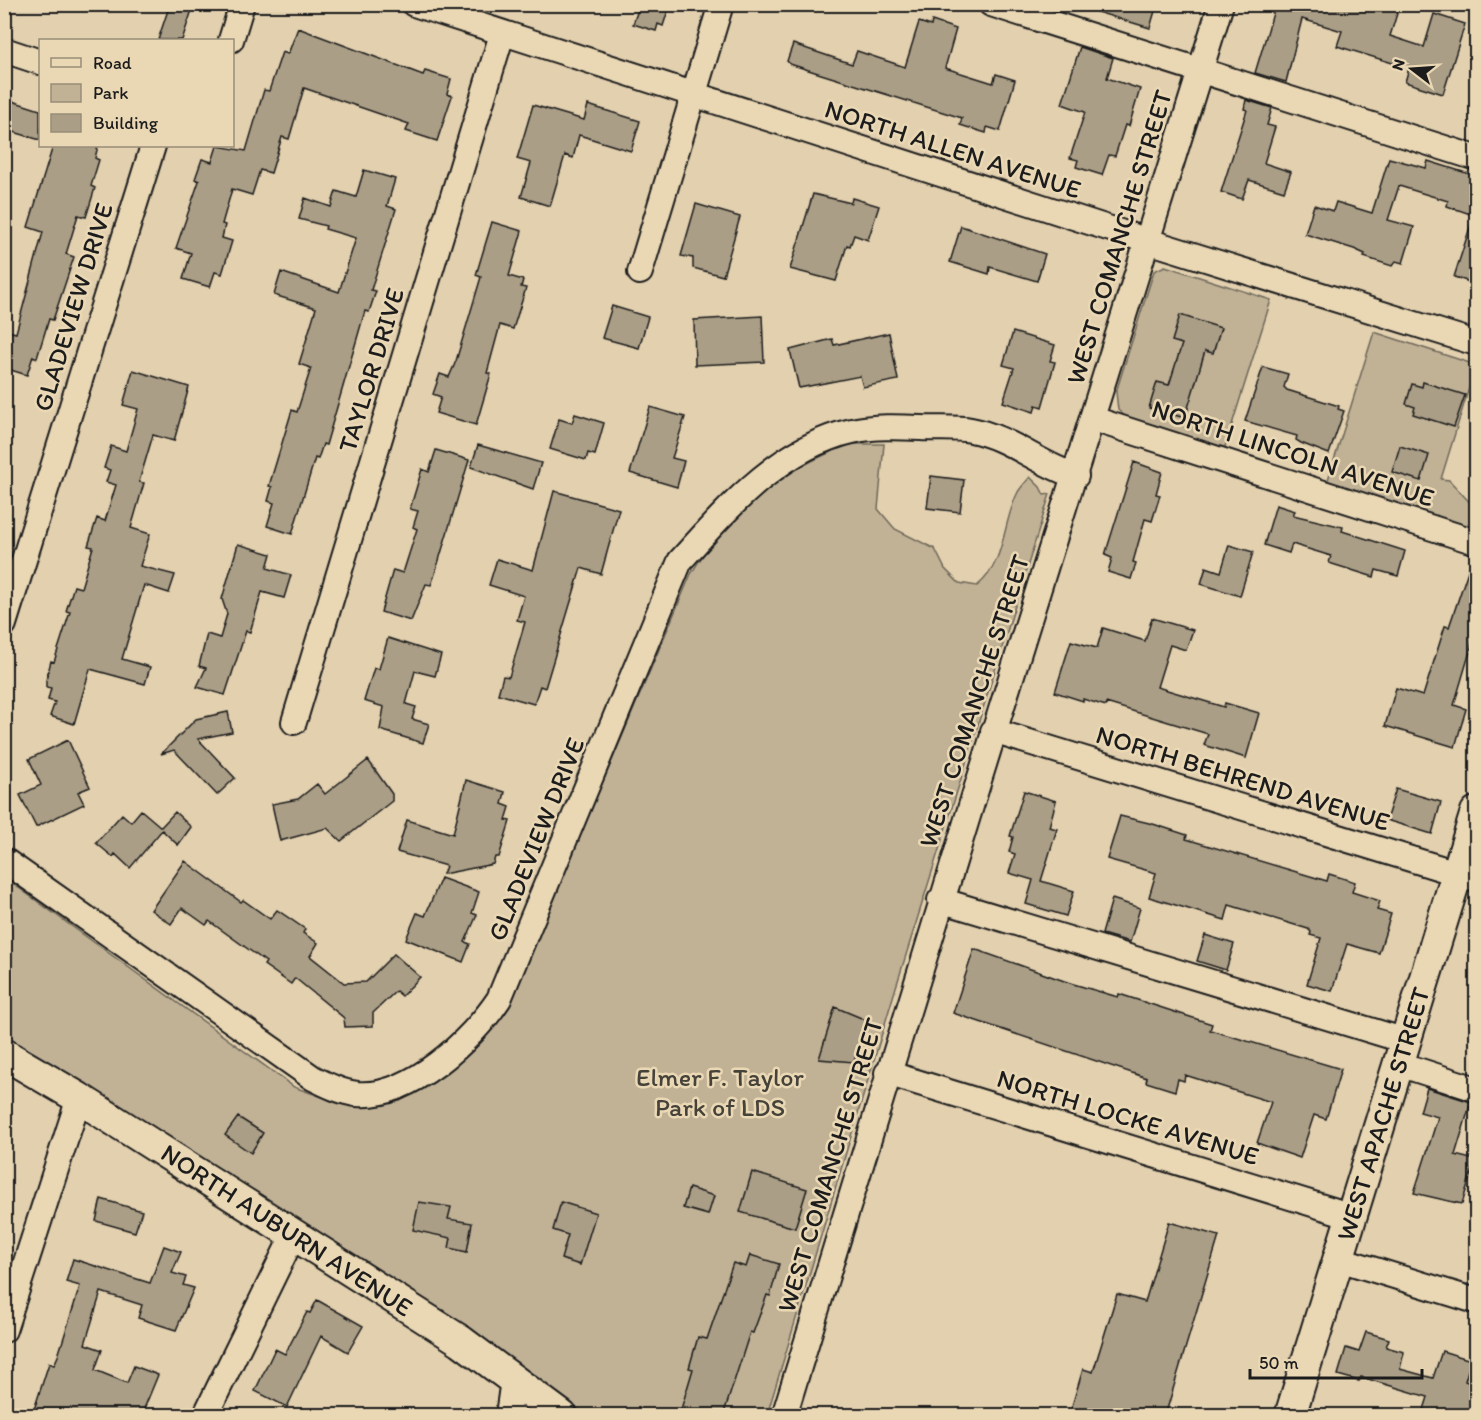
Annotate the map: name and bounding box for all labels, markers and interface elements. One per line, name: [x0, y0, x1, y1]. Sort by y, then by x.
legend: [39, 39, 234, 147]
north arrow: [1382, 39, 1442, 99]
text: Road: [93, 52, 132, 74]
text: N: [1387, 57, 1409, 73]
text: Park: [93, 82, 128, 104]
street label: WEST COMANCHE STREET: [1059, 86, 1179, 388]
street label: NORTH ALLEN AVENUE: [821, 92, 1085, 206]
text: Building: [93, 112, 159, 134]
street label: GLADEVIEW DRIVE: [26, 199, 120, 415]
street label: TAYLOR DRIVE: [331, 284, 411, 456]
street label: NORTH LINCOLN AVENUE: [1148, 392, 1438, 514]
street label: WEST COMANCHE STREET: [911, 550, 1037, 851]
street label: NORTH BEHREND AVENUE: [1092, 718, 1394, 838]
street label: GLADEVIEW DRIVE: [481, 733, 591, 945]
street label: WEST APACHE STREET: [1329, 983, 1437, 1245]
street label: WEST COMANCHE STREET: [770, 1014, 890, 1316]
park label: Elmer F. Taylor Park of LDS: [636, 1061, 805, 1123]
street label: NORTH LOCKE AVENUE: [993, 1062, 1263, 1172]
street label: NORTH AUBURN AVENUE: [155, 1137, 419, 1323]
scale bar: [1250, 1342, 1422, 1380]
text: 50 m: [1259, 1352, 1299, 1374]

